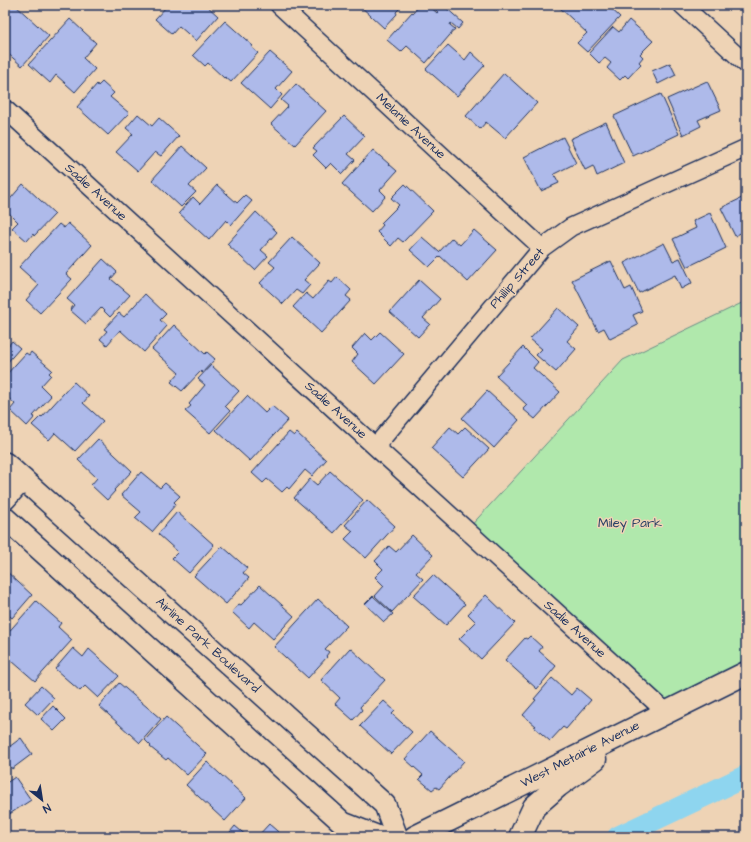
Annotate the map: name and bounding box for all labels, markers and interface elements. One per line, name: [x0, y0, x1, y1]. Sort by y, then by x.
street label: Melanie Avenue: [372, 89, 450, 163]
street label: Sadie Avenue: [61, 159, 131, 225]
street label: Phillip Street: [486, 243, 549, 312]
street label: Sadie Avenue: [301, 377, 371, 443]
park label: Miley Park: [598, 514, 662, 533]
street label: Airline Park Boulevard: [152, 593, 264, 697]
street label: Sadie Avenue: [540, 596, 610, 662]
street label: West Metairie Avenue: [517, 716, 643, 792]
north arrow: [22, 780, 62, 820]
text: N: [40, 800, 53, 816]

